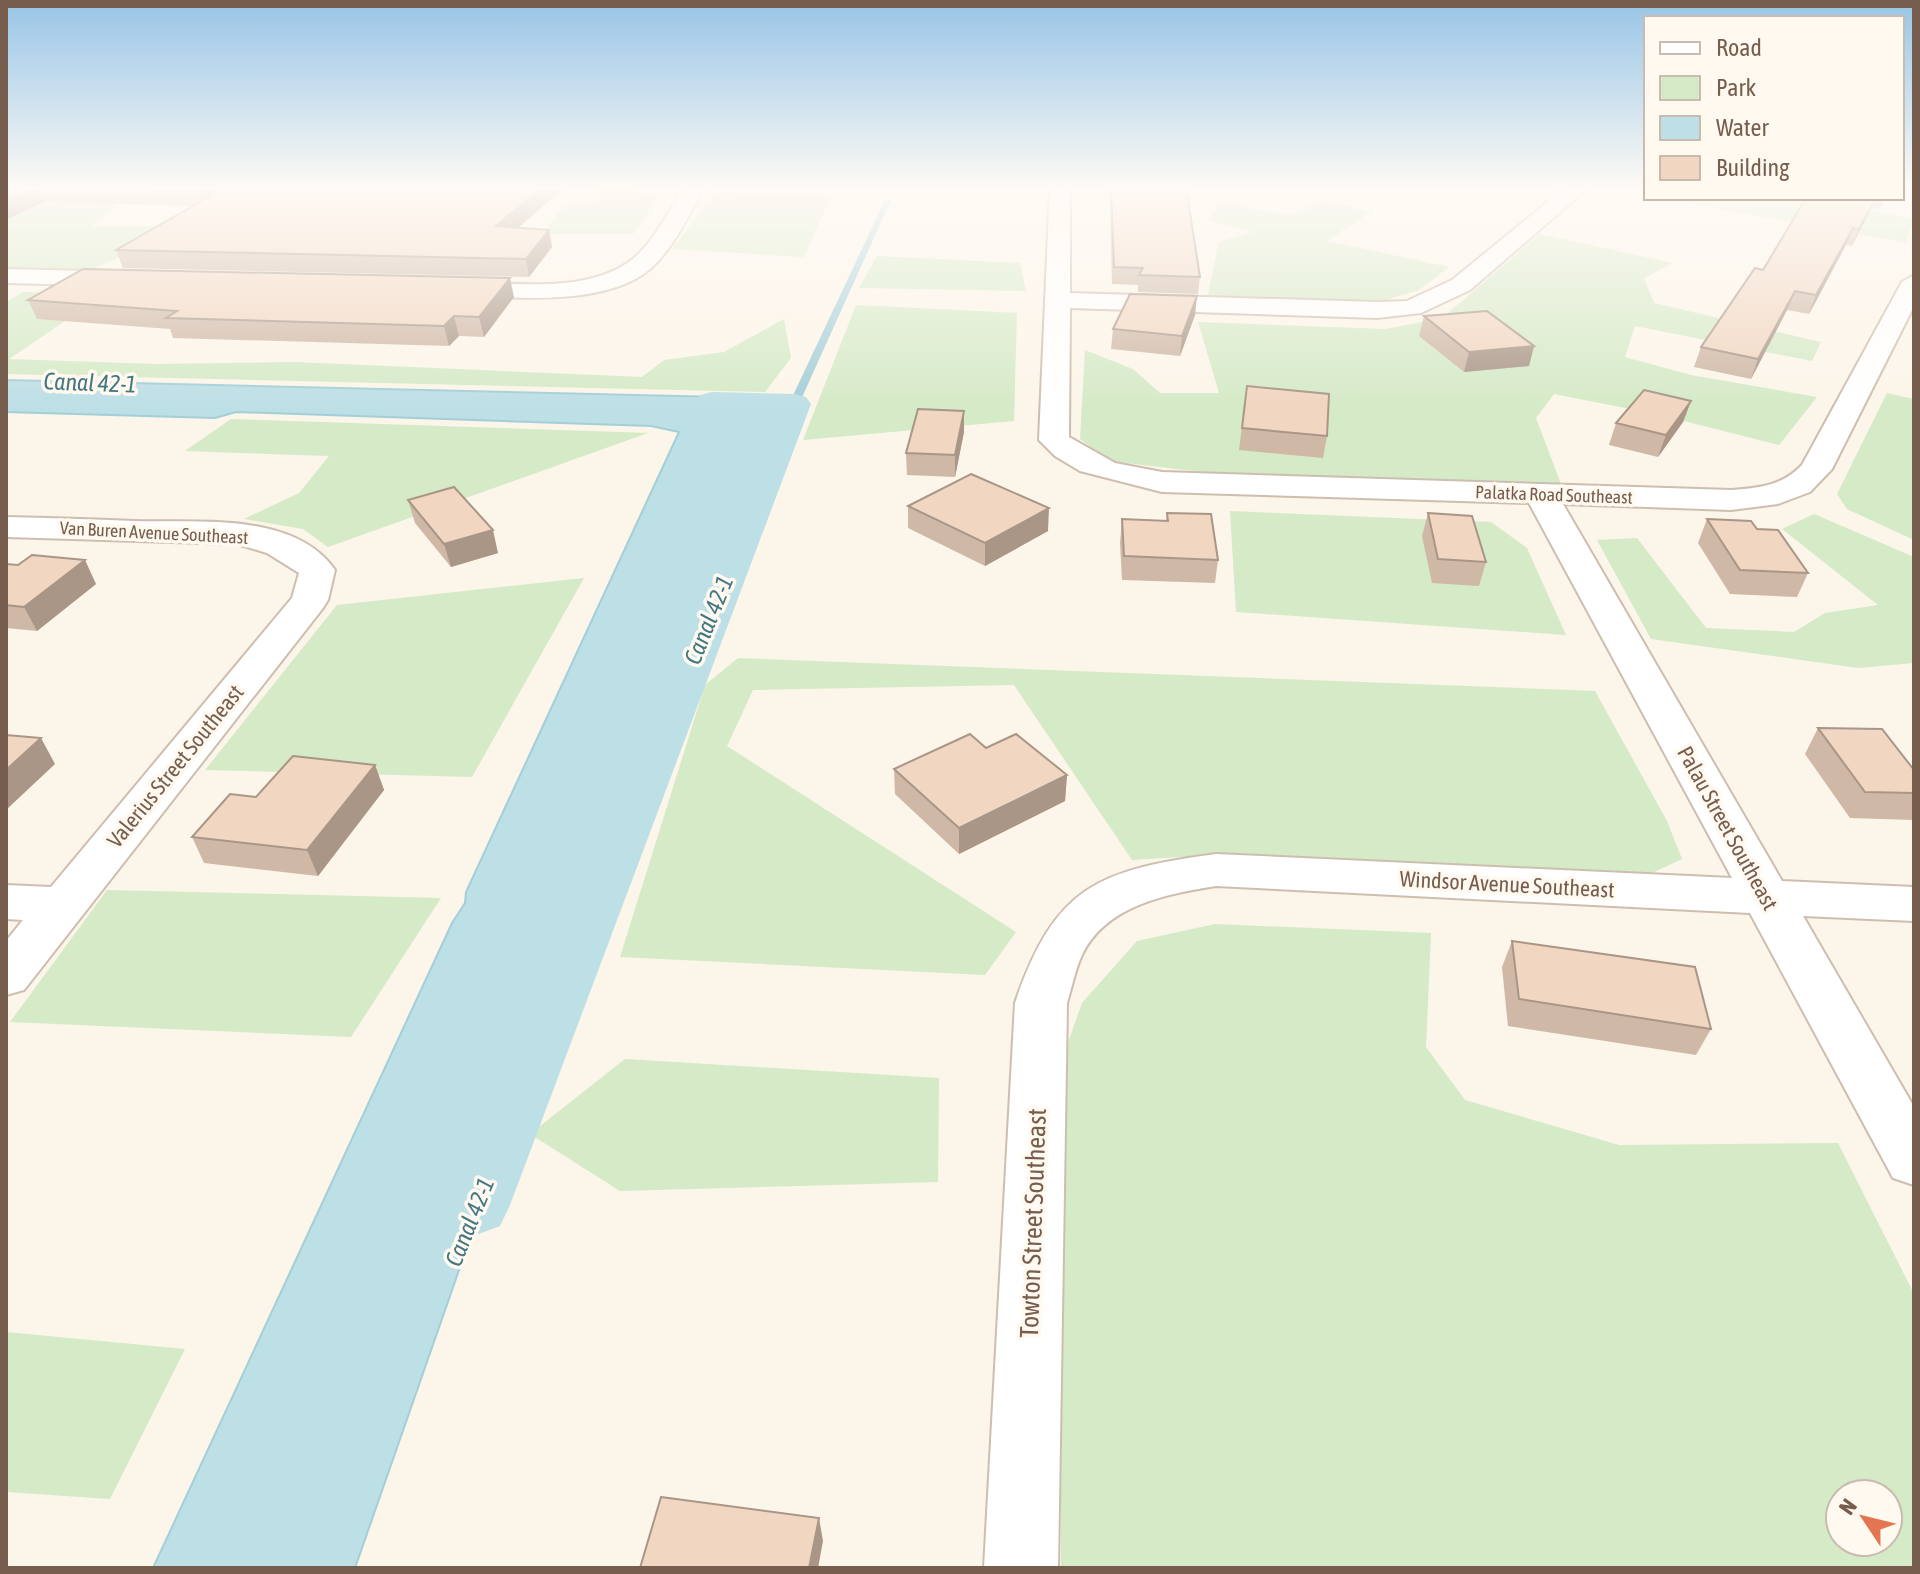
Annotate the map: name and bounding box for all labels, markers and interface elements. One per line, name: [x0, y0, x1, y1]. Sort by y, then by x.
legend: [1644, 16, 1904, 200]
text: Road: [1716, 34, 1762, 61]
text: Park: [1716, 74, 1757, 101]
text: Water: [1716, 114, 1769, 141]
text: Building: [1716, 154, 1790, 181]
water label: Canal 42-1: [43, 367, 137, 398]
street label: Palatka Road Southeast: [1475, 481, 1633, 508]
street label: Van Buren Avenue Southeast: [59, 517, 249, 548]
water label: Canal 42-1: [679, 572, 738, 668]
street label: Valerius Street Southeast: [101, 679, 249, 853]
street label: Palau Street Southeast: [1672, 742, 1784, 914]
street label: Windsor Avenue Southeast: [1399, 865, 1615, 903]
street label: Towton Street Southeast: [1014, 1108, 1052, 1338]
water label: Canal 42-1: [440, 1174, 499, 1270]
north arrow: [1824, 1478, 1904, 1558]
text: N: [1833, 1494, 1862, 1519]

